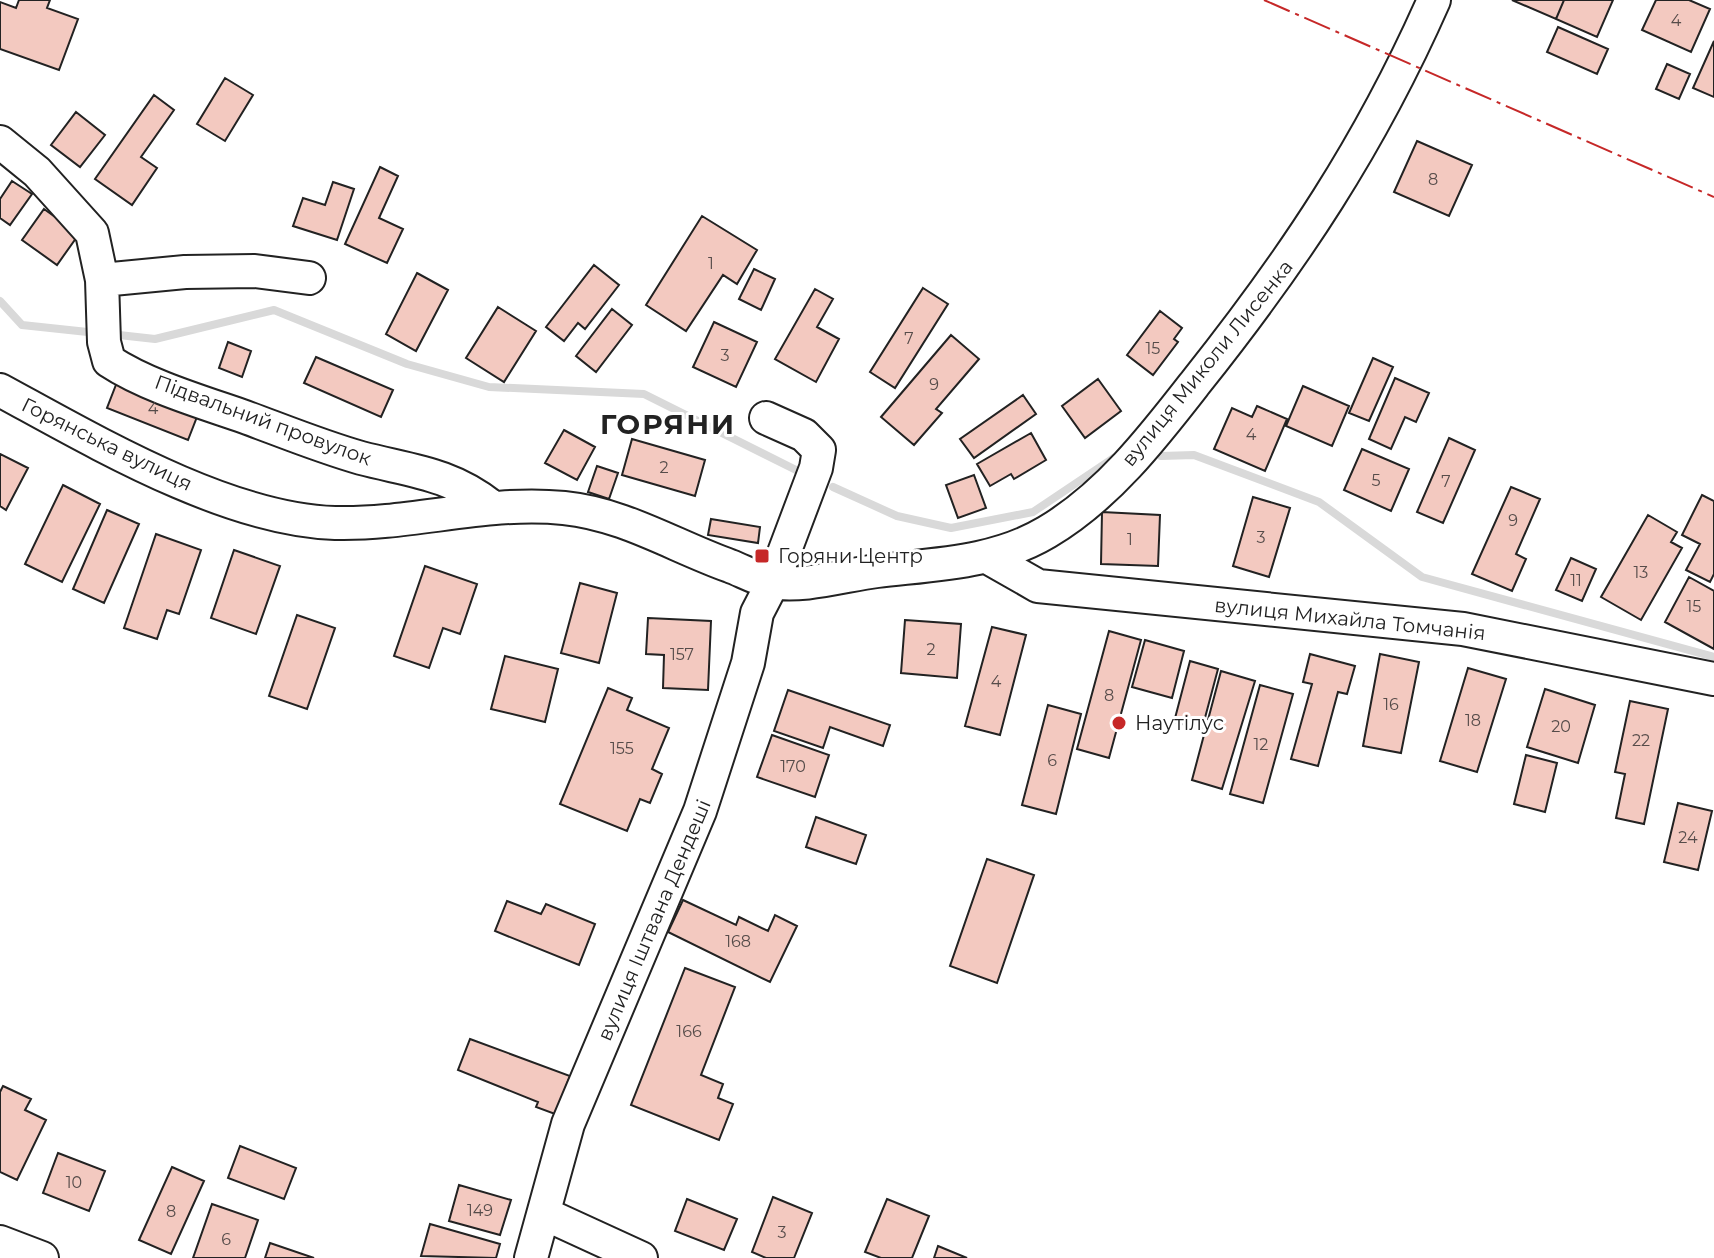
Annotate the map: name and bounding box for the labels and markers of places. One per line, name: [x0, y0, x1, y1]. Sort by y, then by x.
place label: Горяни Центр: [778, 544, 923, 568]
marker: Горяни Центр: [753, 547, 771, 565]
place label: Наутілус: [1135, 711, 1224, 735]
marker: Наутілус: [1110, 714, 1128, 732]

